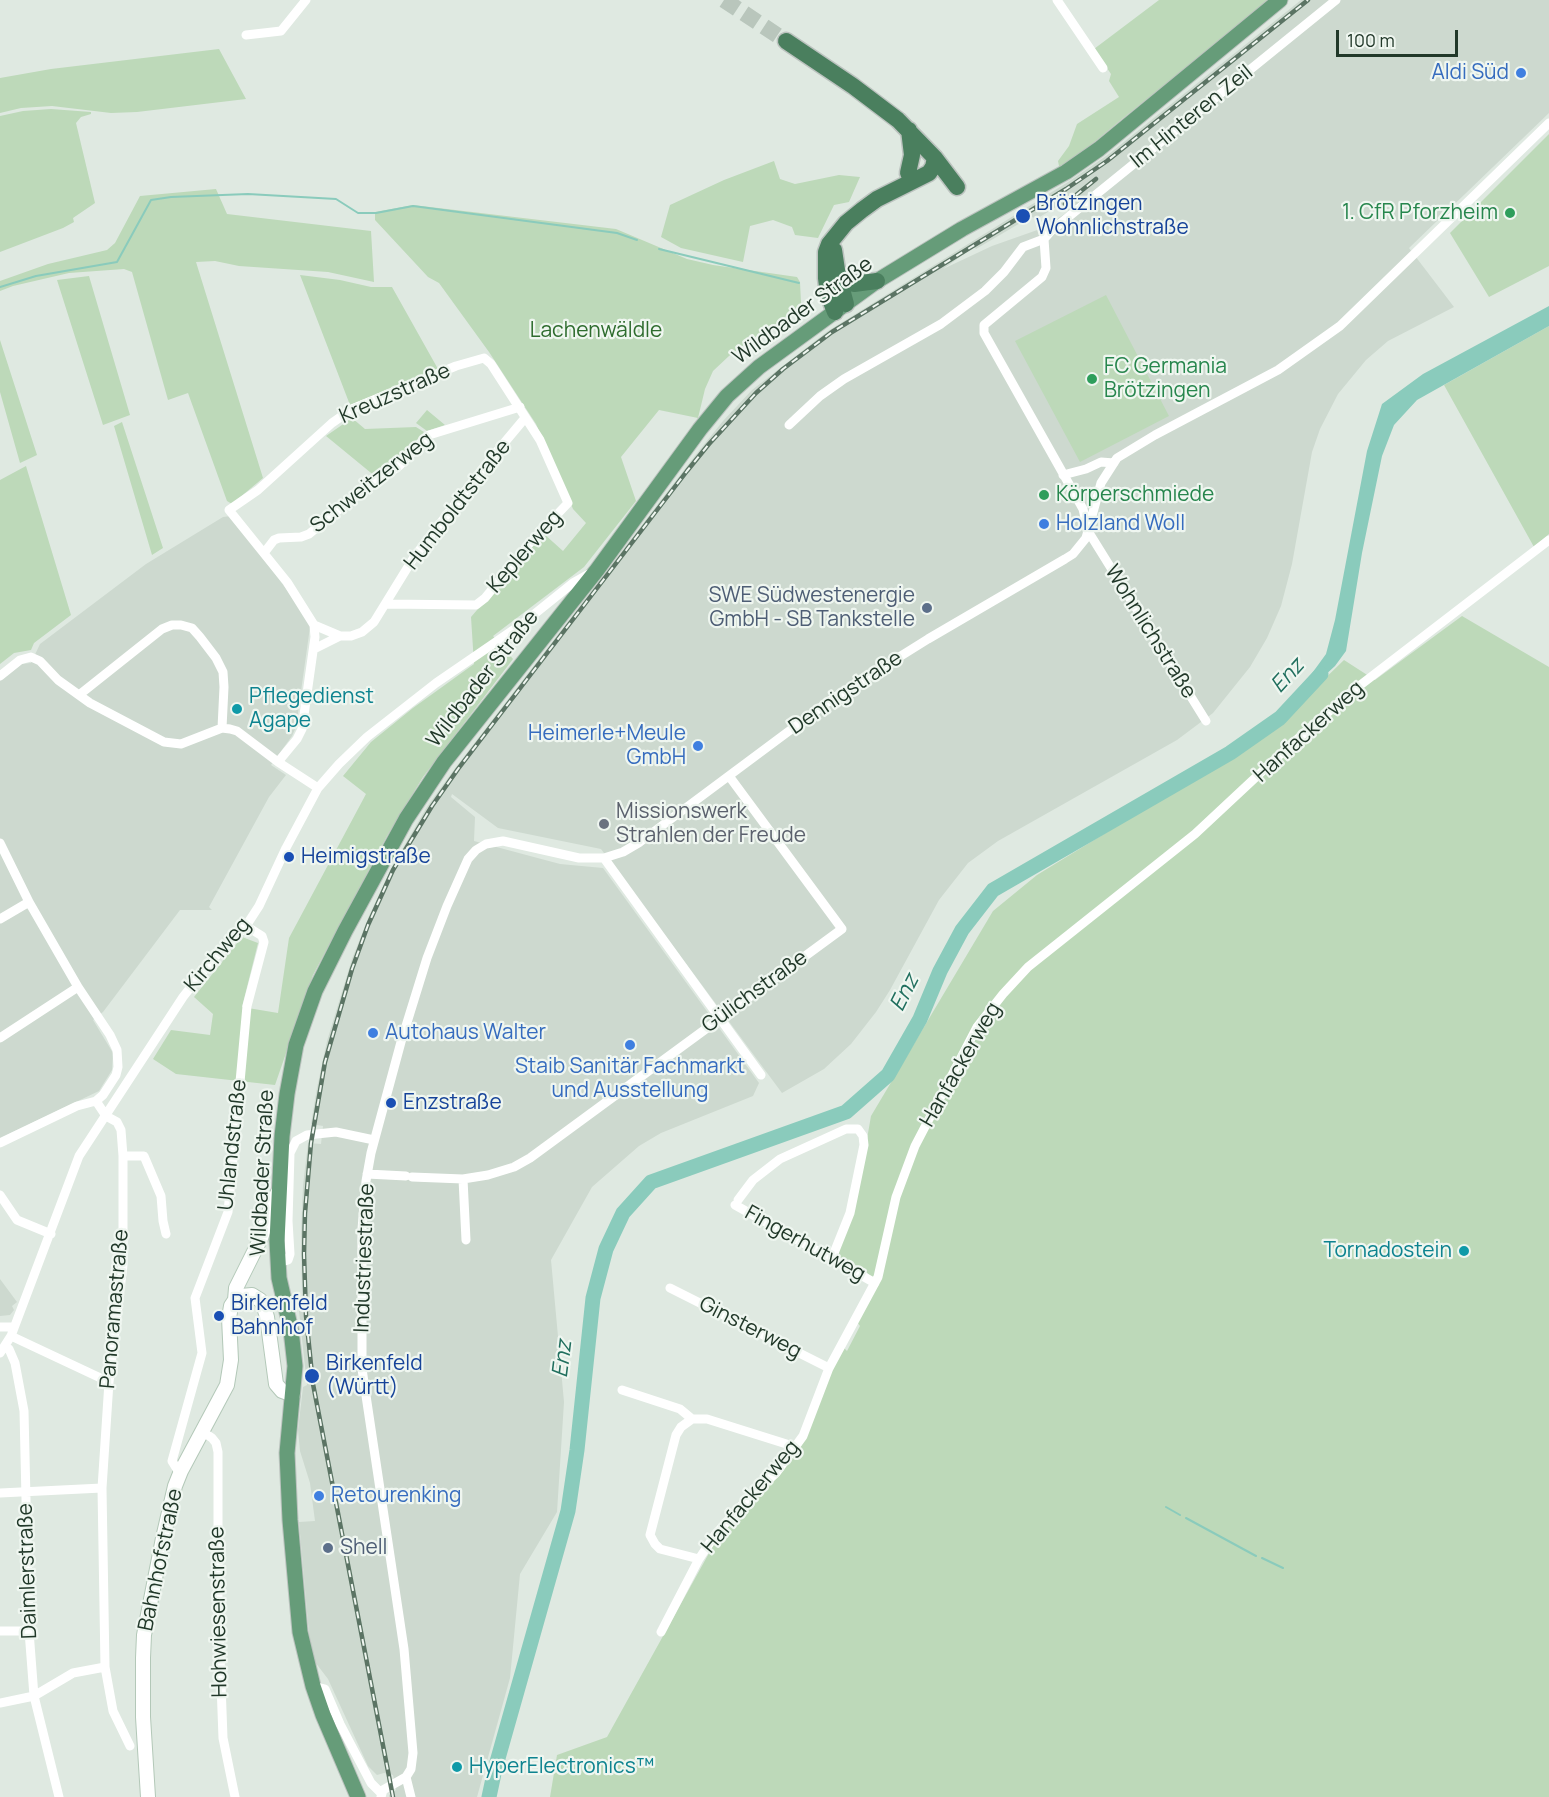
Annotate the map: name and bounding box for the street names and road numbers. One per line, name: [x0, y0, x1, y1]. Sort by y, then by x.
street label: Im Hinteren Zeil: [1126, 60, 1258, 174]
street label: Wildbader Straße: [728, 252, 878, 370]
street label: Kreuzstraße: [336, 358, 454, 430]
street label: Schweitzerweg: [306, 427, 438, 539]
street label: Humboldtstraße: [399, 435, 517, 575]
street label: Keplerweg: [482, 506, 568, 598]
street label: Wohnlichstraße: [1099, 561, 1201, 703]
street label: Wildbader Straße: [422, 605, 544, 753]
street label: Dennigstraße: [784, 646, 908, 740]
street label: Hanfackerweg: [1249, 676, 1369, 788]
street label: Kirchweg: [180, 913, 256, 997]
street label: Gülichstraße: [697, 945, 813, 1039]
street label: Hanfackerweg: [915, 998, 1007, 1132]
street label: Uhlandstraße: [214, 1078, 252, 1212]
street label: Wildbader Straße: [246, 1089, 280, 1257]
street label: Industriestraße: [350, 1183, 380, 1333]
street label: Fingerhutweg: [740, 1200, 870, 1288]
street label: Panoramastraße: [95, 1228, 135, 1390]
street label: Ginsterweg: [695, 1291, 805, 1365]
street label: Hanfackerweg: [697, 1436, 805, 1558]
street label: Bahnhofstraße: [134, 1487, 188, 1633]
street label: Daimlerstraße: [13, 1503, 43, 1639]
street label: Hohwiesenstraße: [205, 1526, 233, 1698]

